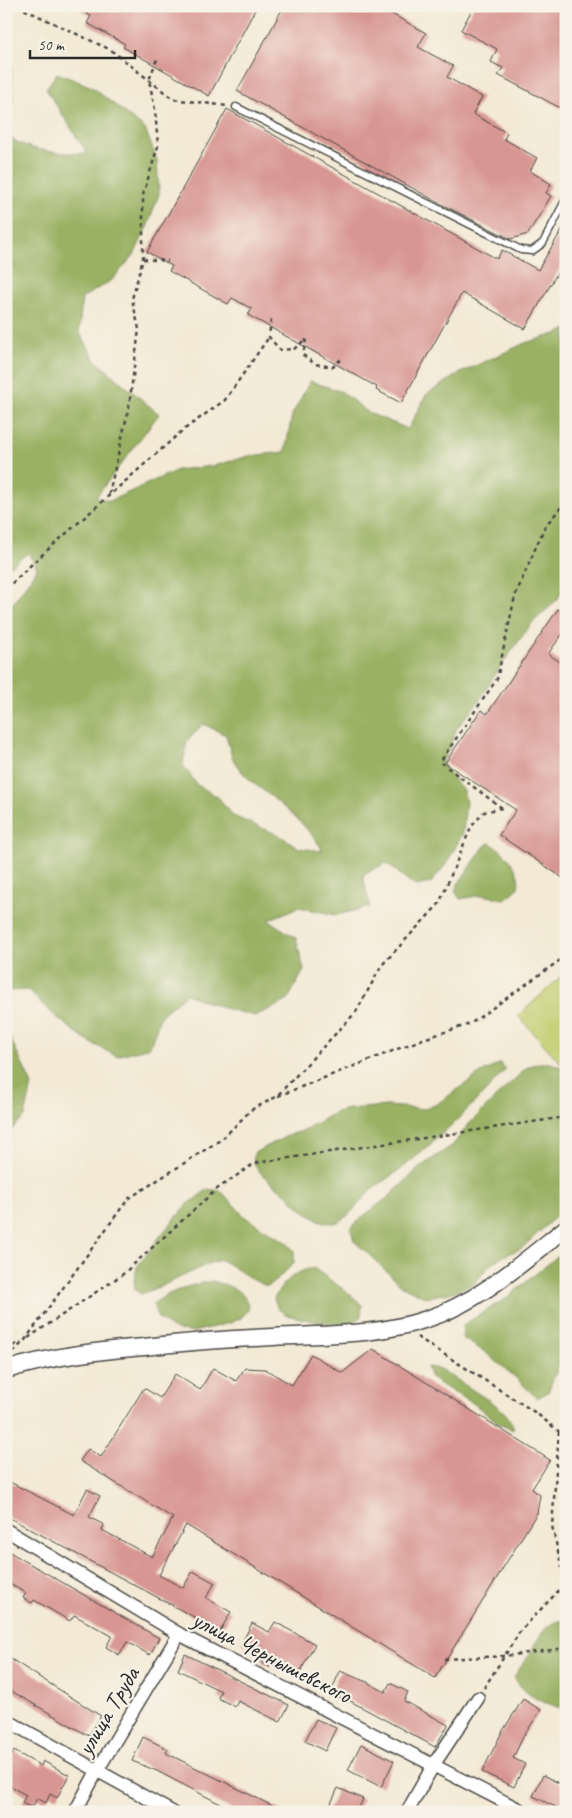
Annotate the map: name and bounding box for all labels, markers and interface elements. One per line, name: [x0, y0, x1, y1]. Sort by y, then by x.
scale bar: [30, 28, 135, 60]
text: 50 m: [38, 36, 65, 55]
street label: улица Чернышевского: [186, 1603, 358, 1711]
street label: улица Труда: [69, 1660, 147, 1762]

